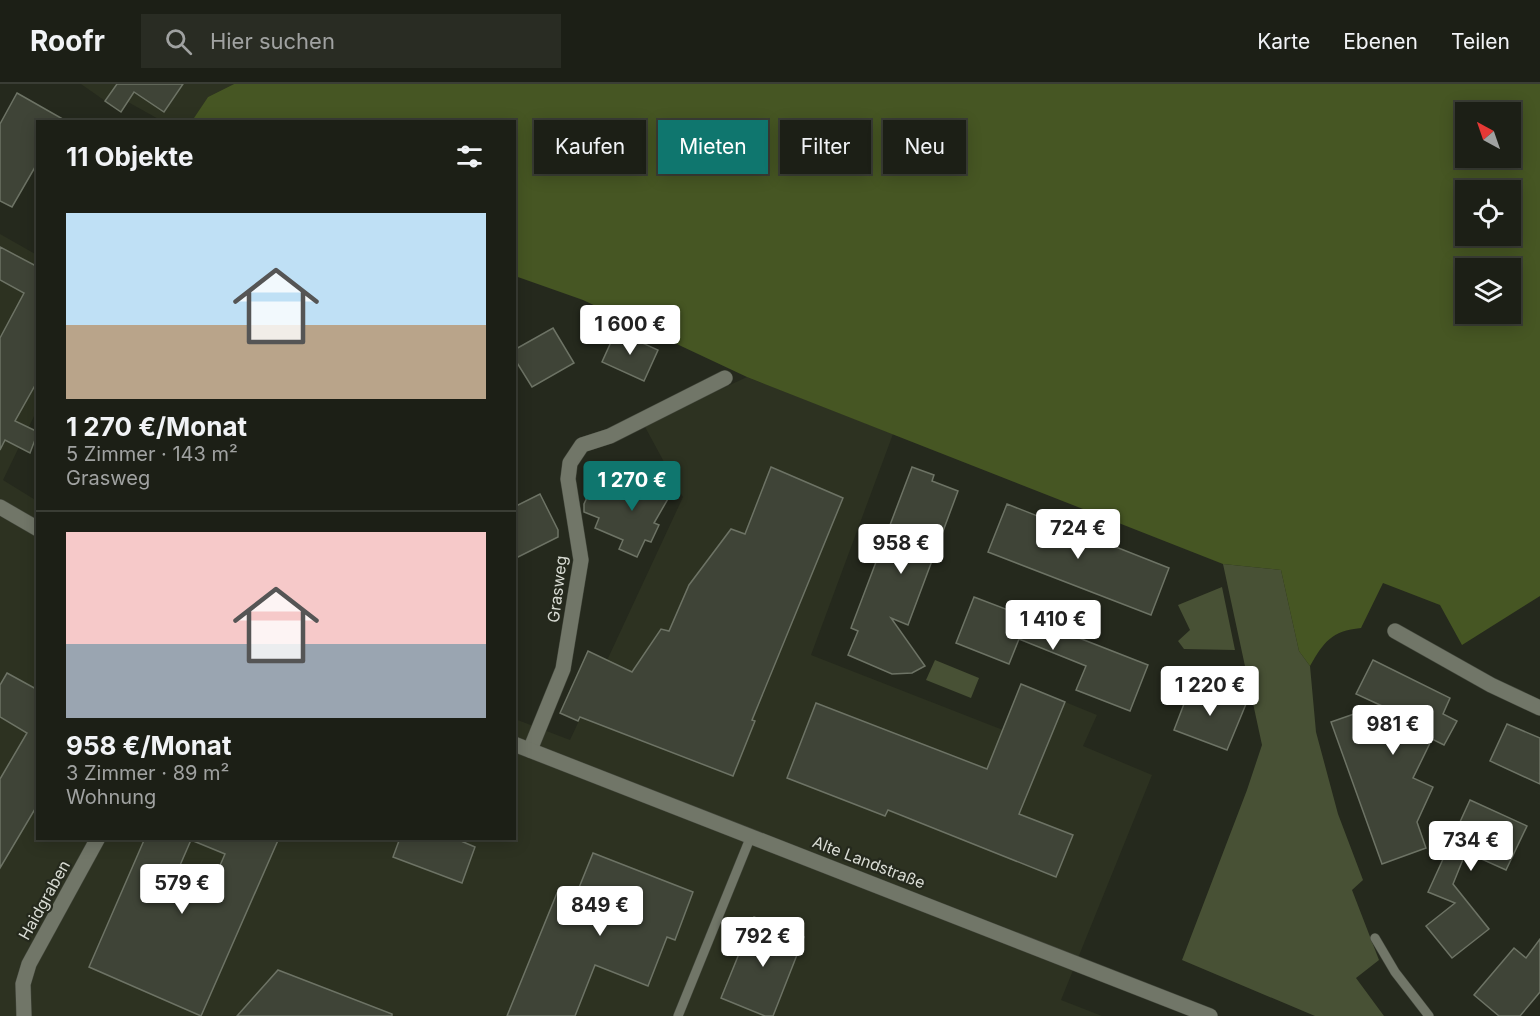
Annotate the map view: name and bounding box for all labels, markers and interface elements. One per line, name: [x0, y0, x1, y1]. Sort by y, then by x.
search box: [141, 14, 561, 68]
text: Roofr: [30, 24, 105, 58]
icon: search: [162, 25, 195, 58]
text: Hier suchen: [210, 28, 335, 54]
text: Karte: [1257, 29, 1310, 54]
text: Ebenen: [1343, 29, 1418, 54]
text: Teilen: [1451, 29, 1510, 54]
north arrow: [1455, 102, 1521, 168]
map controls: [1455, 102, 1521, 324]
chip: Kaufen: [534, 120, 646, 174]
chip: Mieten: [658, 120, 768, 174]
chip: Filter: [780, 120, 871, 174]
chip: Neu: [883, 120, 966, 174]
icon: filters: [453, 140, 486, 173]
text: 11 Objekte: [66, 141, 193, 172]
button: locate: [1455, 180, 1521, 246]
icon: home: [222, 252, 330, 360]
button: layers: [1455, 258, 1521, 324]
pin: 1 600 €: [575, 305, 685, 356]
text: 1 600 €: [594, 312, 666, 336]
text: 1 270 €/Monat: [66, 411, 247, 442]
text: 5 Zimmer · 143 m²: [66, 442, 238, 466]
pin: 1 270 €: [577, 461, 687, 512]
text: Grasweg: [66, 466, 150, 490]
text: 1 270 €: [597, 468, 667, 492]
pin: 724 €: [1036, 509, 1120, 560]
text: 724 €: [1050, 516, 1106, 540]
pin: 958 €: [859, 524, 943, 575]
text: 958 €: [872, 531, 930, 555]
street label: Grasweg: [543, 554, 571, 624]
icon: home: [222, 571, 330, 679]
pin: 1 410 €: [998, 600, 1108, 651]
text: 1 410 €: [1020, 607, 1086, 631]
pin: 1 220 €: [1155, 666, 1265, 717]
text: 1 220 €: [1175, 673, 1245, 697]
pin: 981 €: [1351, 705, 1435, 756]
text: 981 €: [1366, 712, 1420, 736]
text: 958 €/Monat: [66, 730, 231, 761]
text: 3 Zimmer · 89 m²: [66, 761, 229, 785]
text: Wohnung: [66, 785, 156, 809]
pin: 734 €: [1429, 821, 1513, 872]
text: 734 €: [1443, 828, 1499, 852]
street label: Alte Landstraße: [810, 831, 928, 893]
street label: Haidgraben: [14, 857, 74, 943]
pin: 579 €: [140, 864, 224, 915]
text: 579 €: [154, 871, 210, 895]
pin: 849 €: [558, 886, 642, 937]
text: 849 €: [571, 893, 629, 917]
pin: 792 €: [721, 917, 805, 968]
text: 792 €: [735, 924, 791, 948]

